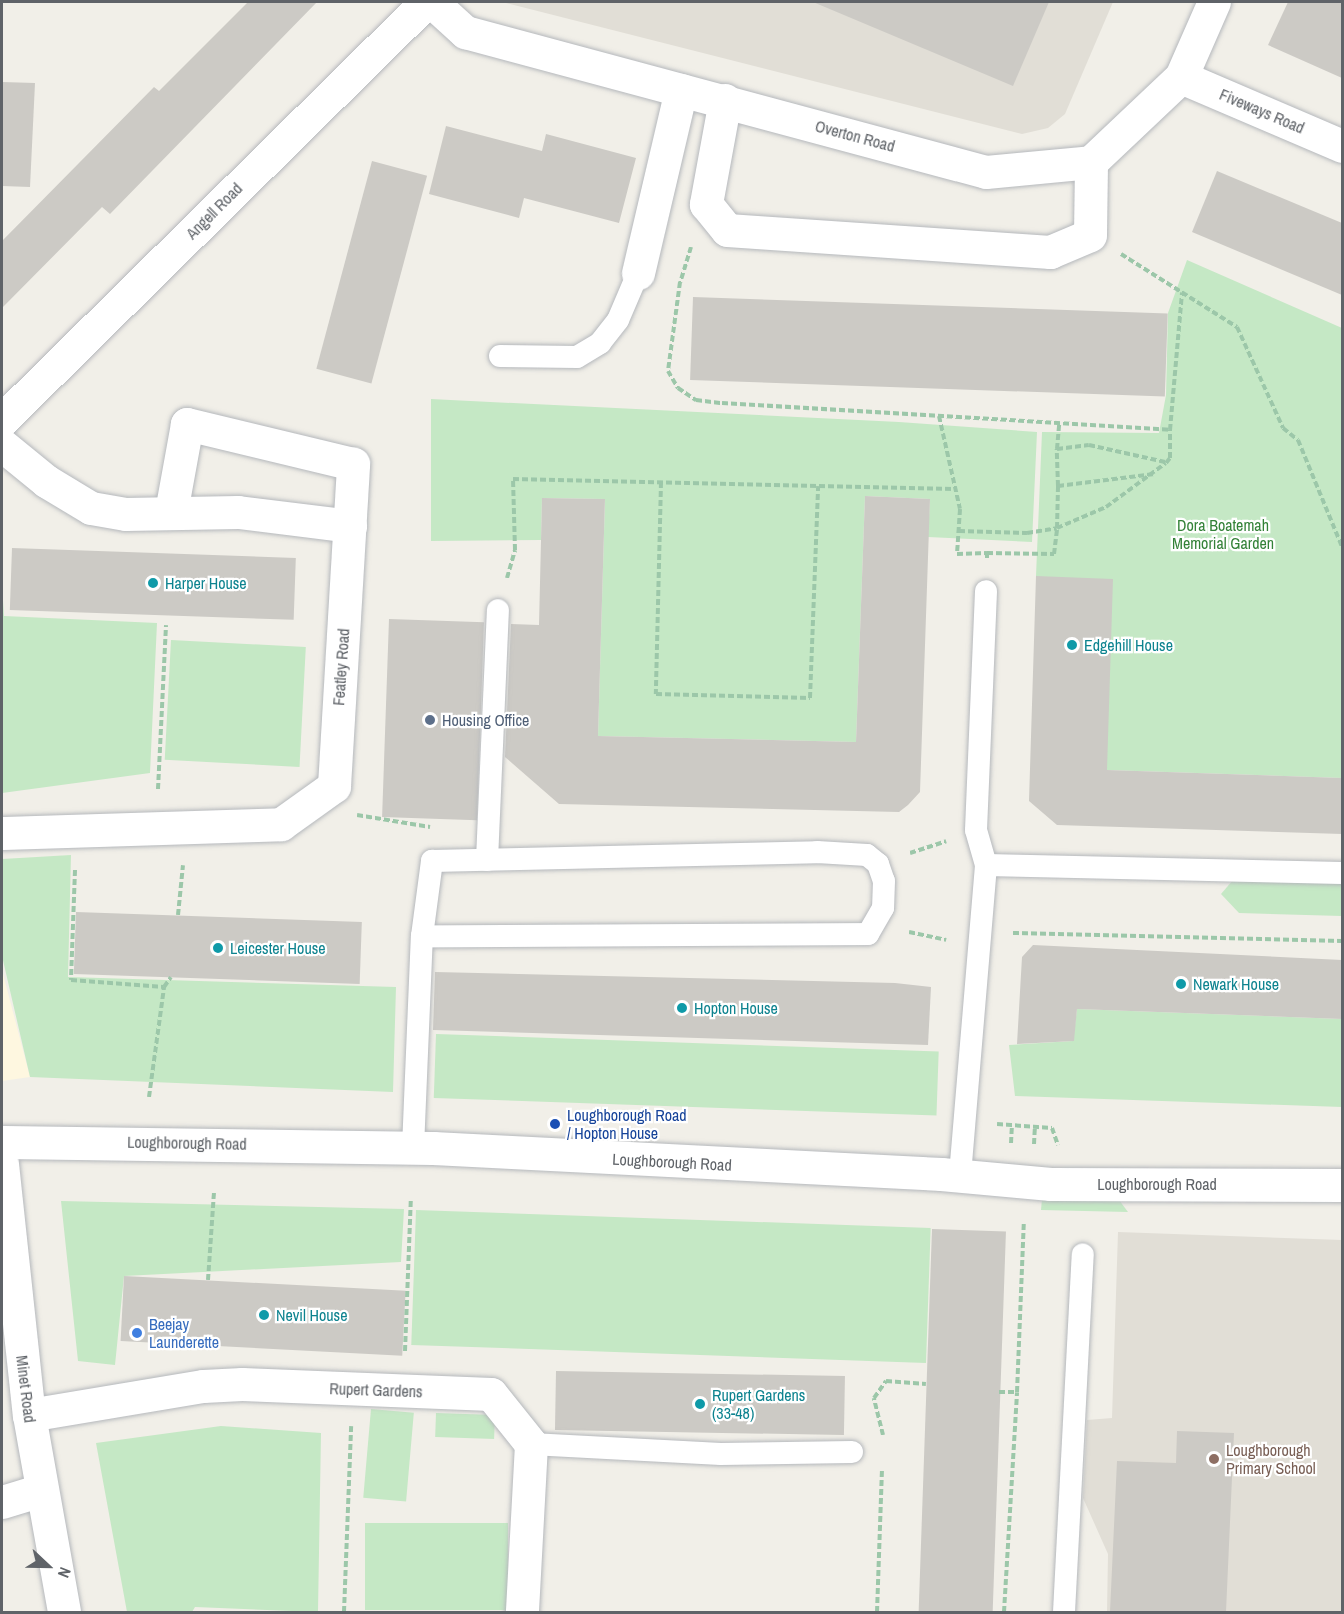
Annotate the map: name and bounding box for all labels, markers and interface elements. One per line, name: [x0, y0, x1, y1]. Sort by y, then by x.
street label: Fiveways Road: [1217, 84, 1307, 138]
street label: Overton Road: [813, 116, 897, 156]
street label: Angell Road: [182, 179, 246, 243]
park label: Dora Boatemah Memorial Garden: [1172, 515, 1274, 553]
place label: Harper House: [165, 573, 247, 593]
marker: Harper House: [146, 576, 160, 590]
street label: Featley Road: [329, 628, 353, 706]
place label: Edgehill House: [1084, 635, 1173, 655]
marker: Edgehill House: [1065, 638, 1079, 652]
place label: Housing Office: [442, 710, 529, 730]
marker: Housing Office: [423, 713, 437, 727]
place label: Leicester House: [230, 938, 326, 958]
marker: Leicester House: [211, 941, 225, 955]
place label: Newark House: [1193, 974, 1279, 994]
marker: Newark House: [1174, 977, 1188, 991]
place label: Hopton House: [694, 998, 778, 1018]
marker: Hopton House: [675, 1001, 689, 1015]
place label: Loughborough Road / Hopton House: [567, 1105, 687, 1143]
marker: Loughborough Road / Hopton House: [548, 1117, 562, 1131]
street label: Loughborough Road: [127, 1132, 247, 1154]
street label: Loughborough Road: [612, 1149, 732, 1175]
street label: Loughborough Road: [1097, 1174, 1217, 1194]
place label: Nevil House: [276, 1305, 347, 1325]
marker: Nevil House: [257, 1308, 271, 1322]
place label: Beejay Launderette: [149, 1314, 219, 1352]
marker: Beejay Launderette: [130, 1326, 144, 1340]
street label: Minet Road: [12, 1354, 40, 1424]
street label: Rupert Gardens: [329, 1379, 423, 1401]
place label: Rupert Gardens (33-48): [712, 1385, 805, 1423]
marker: Rupert Gardens (33-48): [693, 1397, 707, 1411]
place label: Loughborough Primary School: [1226, 1440, 1316, 1478]
marker: Loughborough Primary School: [1207, 1452, 1221, 1466]
north arrow: [18, 1536, 78, 1596]
text: N: [53, 1564, 77, 1581]

